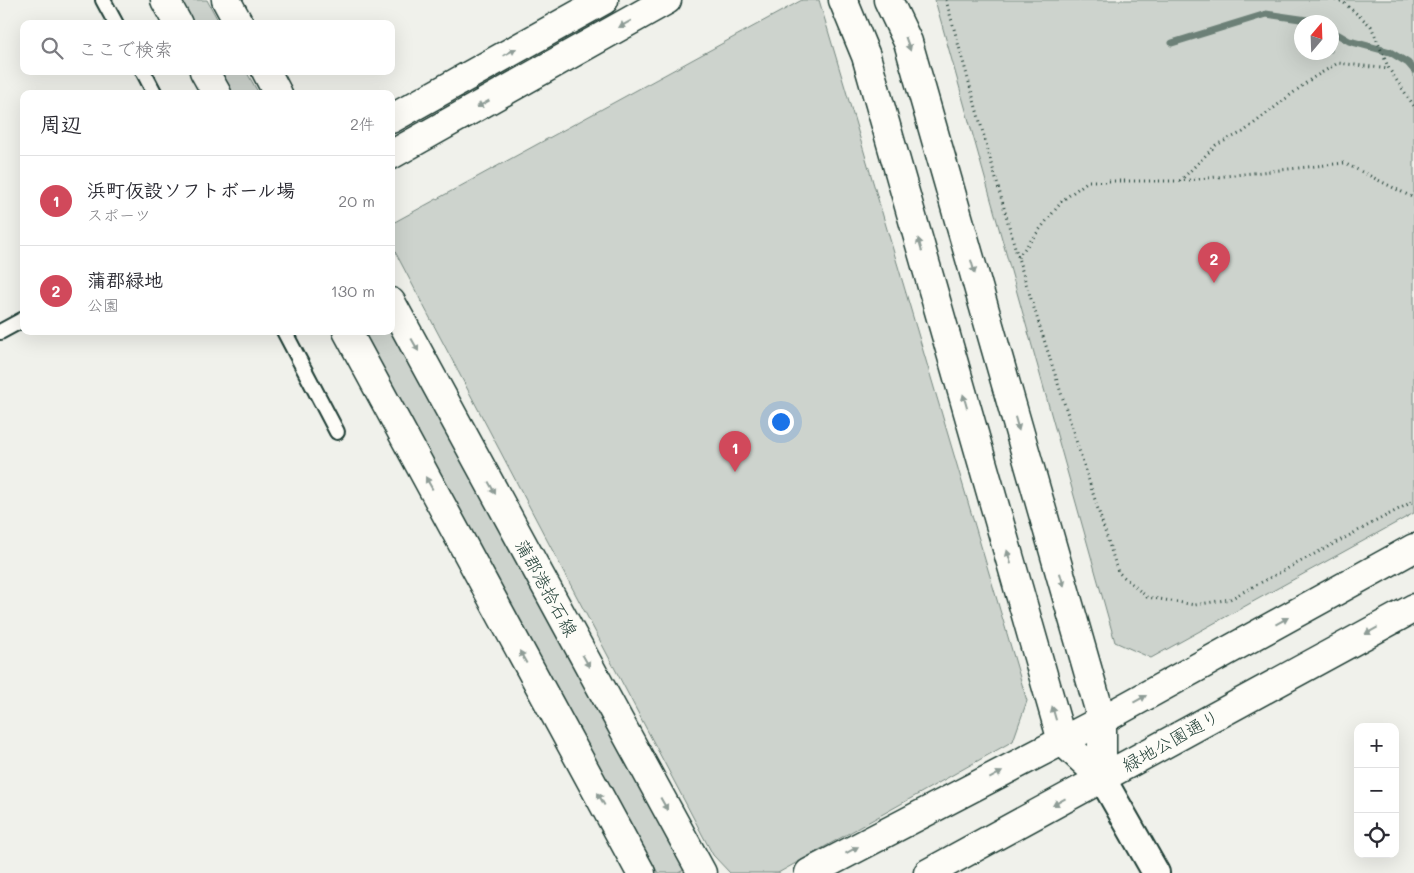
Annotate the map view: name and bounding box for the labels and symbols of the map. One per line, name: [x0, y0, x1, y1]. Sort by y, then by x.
north arrow: [1294, 15, 1339, 60]
one-way arrow: [617, 20, 632, 28]
one-way arrow: [904, 37, 912, 52]
one-way arrow: [504, 48, 517, 57]
one-way arrow: [476, 99, 490, 108]
one-way arrow: [916, 237, 924, 252]
pin: 2: [1198, 242, 1230, 283]
one-way arrow: [969, 260, 977, 275]
one-way arrow: [410, 338, 419, 352]
one-way arrow: [960, 393, 968, 408]
your location: [768, 409, 794, 435]
one-way arrow: [1014, 416, 1022, 431]
pin: 1: [719, 431, 751, 472]
one-way arrow: [425, 476, 433, 490]
one-way arrow: [488, 480, 496, 495]
street label: 蒲郡港拾石線: [510, 534, 584, 641]
one-way arrow: [1005, 550, 1013, 565]
one-way arrow: [1058, 572, 1066, 588]
one-way arrow: [1275, 617, 1289, 625]
one-way arrow: [1364, 627, 1379, 635]
one-way arrow: [519, 650, 528, 663]
one-way arrow: [582, 655, 591, 668]
one-way arrow: [1132, 695, 1147, 703]
street label: 緑地公園通り: [1117, 703, 1224, 777]
one-way arrow: [1050, 706, 1058, 721]
one-way arrow: [989, 771, 1003, 779]
one-way arrow: [597, 792, 605, 807]
one-way arrow: [660, 797, 668, 811]
one-way arrow: [1052, 798, 1067, 806]
one-way arrow: [845, 846, 859, 854]

